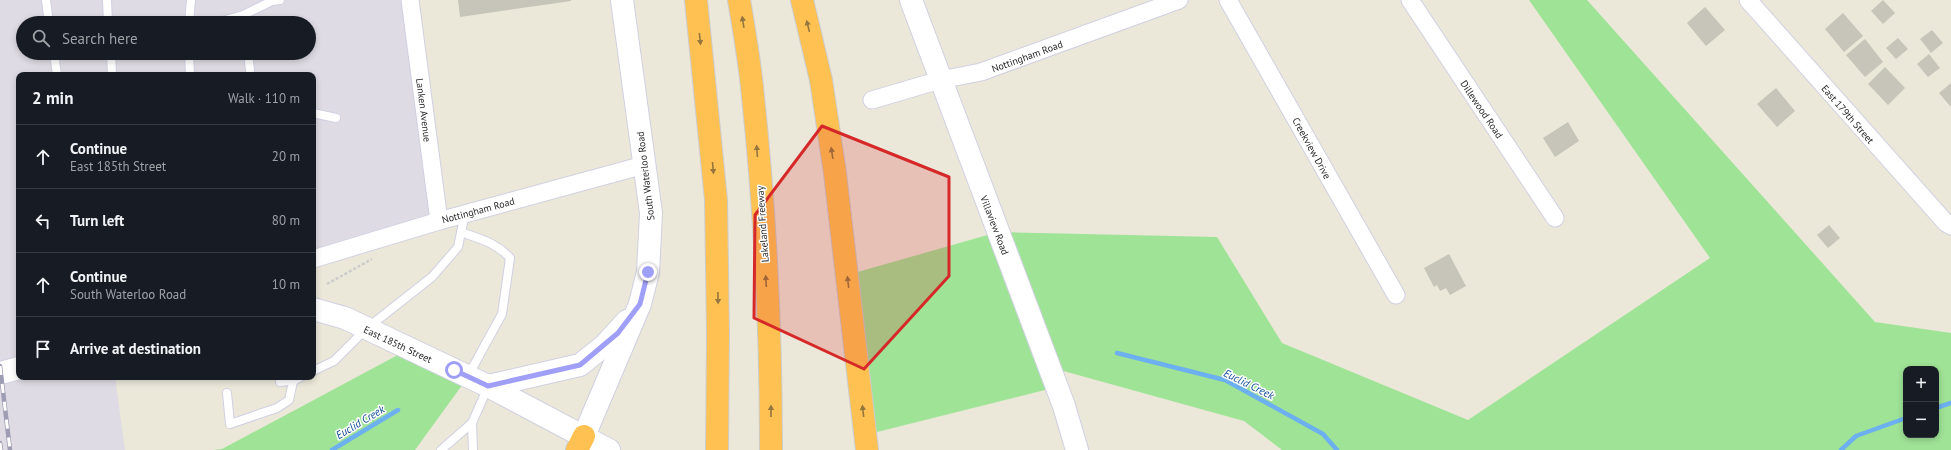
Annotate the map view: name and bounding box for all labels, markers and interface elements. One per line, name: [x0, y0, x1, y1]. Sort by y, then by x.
search box: [16, 16, 316, 60]
one-way arrow: [740, 16, 746, 28]
one-way arrow: [805, 19, 811, 31]
icon: search: [30, 27, 52, 49]
text: Search here: [62, 29, 138, 48]
one-way arrow: [697, 33, 703, 45]
street label: Nottingham Road: [990, 38, 1065, 75]
street label: Lanken Avenue: [413, 77, 434, 143]
street label: Dillewood Road: [1457, 78, 1506, 141]
street label: East 179th Street: [1818, 82, 1877, 147]
text: 2 min: [32, 87, 73, 109]
text: Walk · 110 m: [228, 90, 300, 107]
street label: Creekview Drive: [1289, 115, 1334, 181]
street label: South Waterloo Road: [634, 131, 657, 221]
text: Continue: [70, 139, 127, 158]
one-way arrow: [754, 145, 761, 157]
icon: ahead: [32, 146, 54, 168]
one-way arrow: [829, 147, 835, 159]
text: 20 m: [272, 148, 300, 165]
text: East 185th Street: [70, 158, 166, 175]
one-way arrow: [709, 162, 716, 174]
street label: Lakeland Freeway: [753, 185, 772, 263]
street label: Villaview Road: [977, 193, 1012, 257]
street label: Nottingham Road: [440, 195, 516, 226]
icon: left: [32, 210, 54, 232]
text: Turn left: [70, 211, 124, 230]
text: 80 m: [272, 212, 300, 229]
route end: [639, 263, 657, 281]
text: Continue: [70, 267, 127, 286]
icon: ahead: [32, 274, 54, 296]
one-way arrow: [762, 275, 769, 287]
text: 10 m: [272, 276, 300, 293]
one-way arrow: [845, 276, 851, 288]
text: South Waterloo Road: [70, 286, 186, 303]
one-way arrow: [714, 292, 721, 304]
street label: East 185th Street: [362, 323, 435, 366]
icon: arrive: [32, 338, 54, 360]
text: Arrive at destination: [70, 339, 201, 358]
route start: [445, 361, 463, 379]
water label: Euclid Creek: [1221, 366, 1278, 403]
map controls: [1903, 366, 1939, 438]
button: +: [1903, 366, 1939, 402]
water label: Euclid Creek: [333, 401, 388, 442]
button: −: [1903, 402, 1939, 438]
one-way arrow: [768, 404, 774, 417]
one-way arrow: [860, 405, 866, 417]

